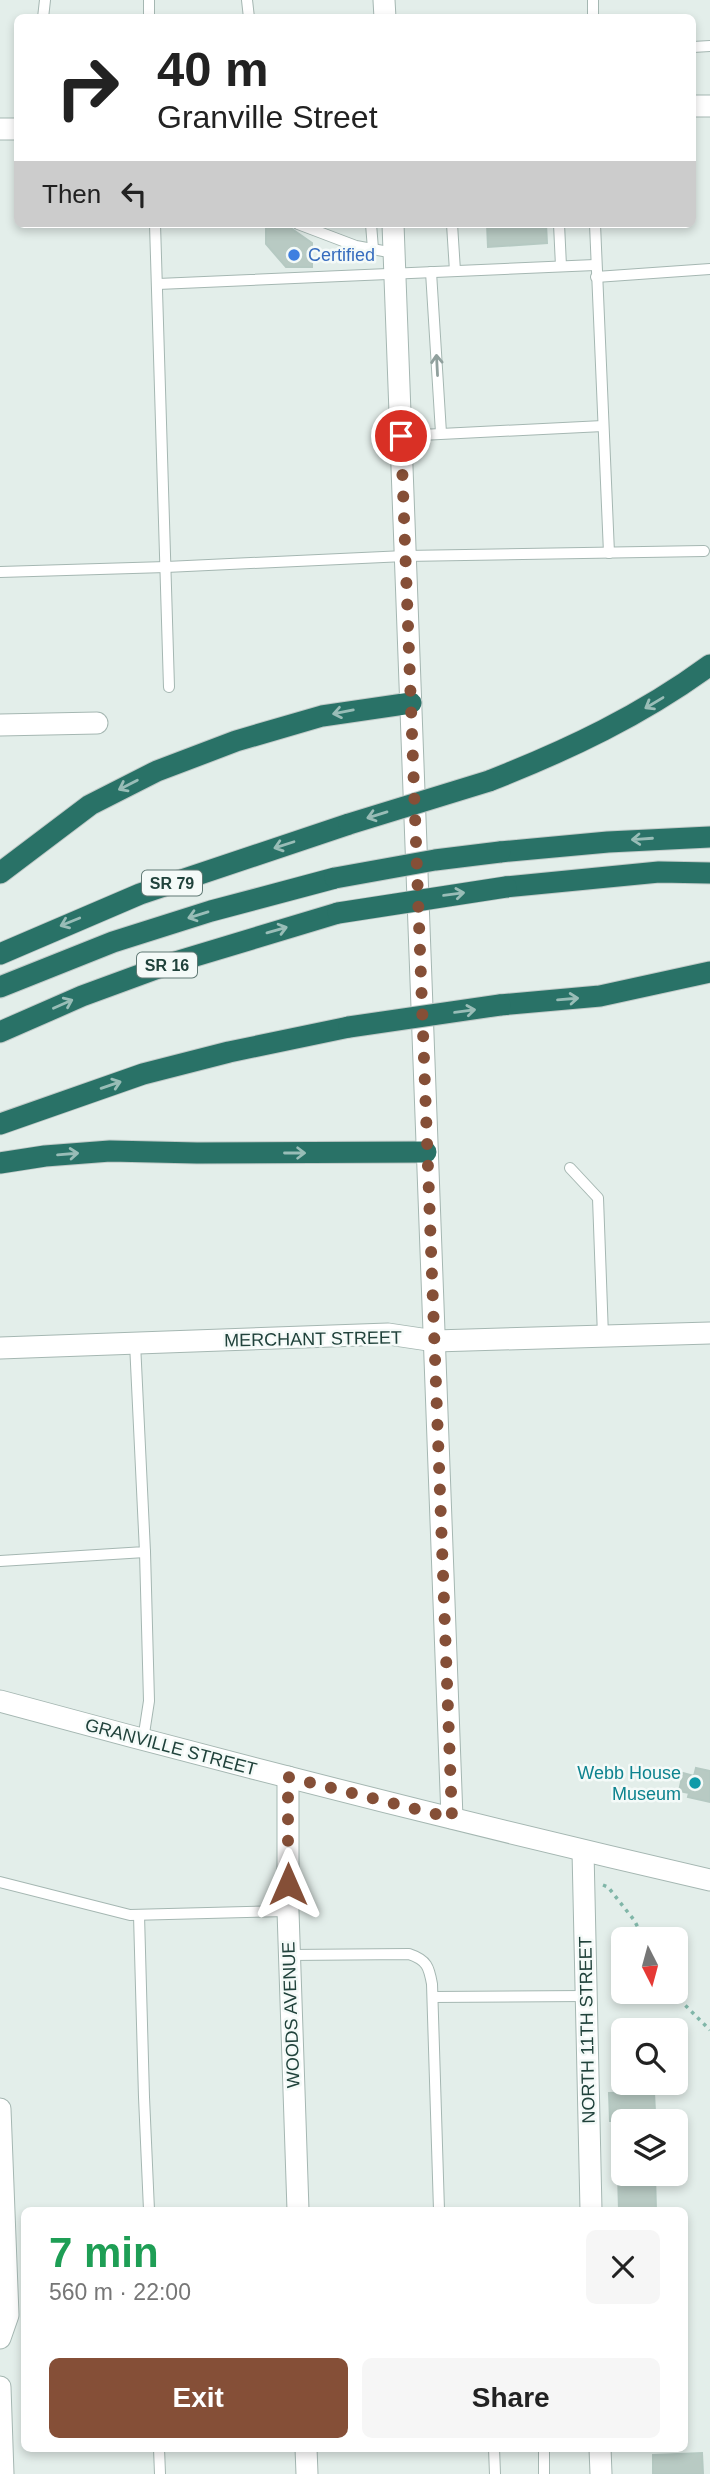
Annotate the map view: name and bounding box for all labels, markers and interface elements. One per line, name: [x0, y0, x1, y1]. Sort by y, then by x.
icon: right: [42, 42, 133, 133]
text: 40 m: [157, 42, 269, 96]
text: Granville Street: [157, 99, 378, 135]
icon: left: [115, 175, 153, 213]
text: Then: [42, 179, 101, 209]
place label: Certified: [308, 245, 375, 265]
marker: Certified: [286, 247, 302, 263]
one-way arrow: [430, 354, 443, 377]
pin: [371, 406, 431, 466]
icon: arrive: [382, 417, 420, 455]
one-way arrow: [644, 697, 664, 711]
one-way arrow: [332, 706, 355, 720]
one-way arrow: [118, 778, 139, 792]
one-way arrow: [366, 810, 388, 823]
one-way arrow: [631, 833, 654, 846]
one-way arrow: [273, 840, 295, 853]
road number: SR 79: [142, 870, 202, 896]
one-way arrow: [442, 887, 465, 900]
one-way arrow: [188, 910, 210, 923]
one-way arrow: [60, 917, 81, 930]
one-way arrow: [266, 923, 288, 936]
road number: SR 16: [137, 953, 197, 978]
one-way arrow: [556, 992, 579, 1005]
one-way arrow: [51, 997, 73, 1010]
one-way arrow: [453, 1004, 476, 1017]
one-way arrow: [99, 1078, 121, 1090]
one-way arrow: [283, 1146, 306, 1160]
one-way arrow: [56, 1147, 78, 1160]
street label: MERCHANT STREET: [224, 1327, 402, 1351]
street label: GRANVILLE STREET: [83, 1714, 259, 1780]
place label: Webb House Museum: [577, 1763, 681, 1804]
marker: Webb House Museum: [687, 1775, 703, 1791]
position arrow: [251, 1847, 325, 1921]
north arrow: [611, 1927, 688, 2004]
map controls: [611, 1927, 688, 2186]
street label: NORTH 11TH STREET: [575, 1936, 599, 2124]
street label: WOODS AVENUE: [278, 1941, 304, 2089]
button: search: [611, 2018, 688, 2095]
button: layers: [611, 2109, 688, 2186]
text: 7 min: [49, 2229, 159, 2276]
button: close: [586, 2230, 660, 2304]
text: 560 m · 22:00: [49, 2279, 191, 2305]
button: Exit: [49, 2358, 348, 2438]
button: Share: [362, 2358, 660, 2438]

